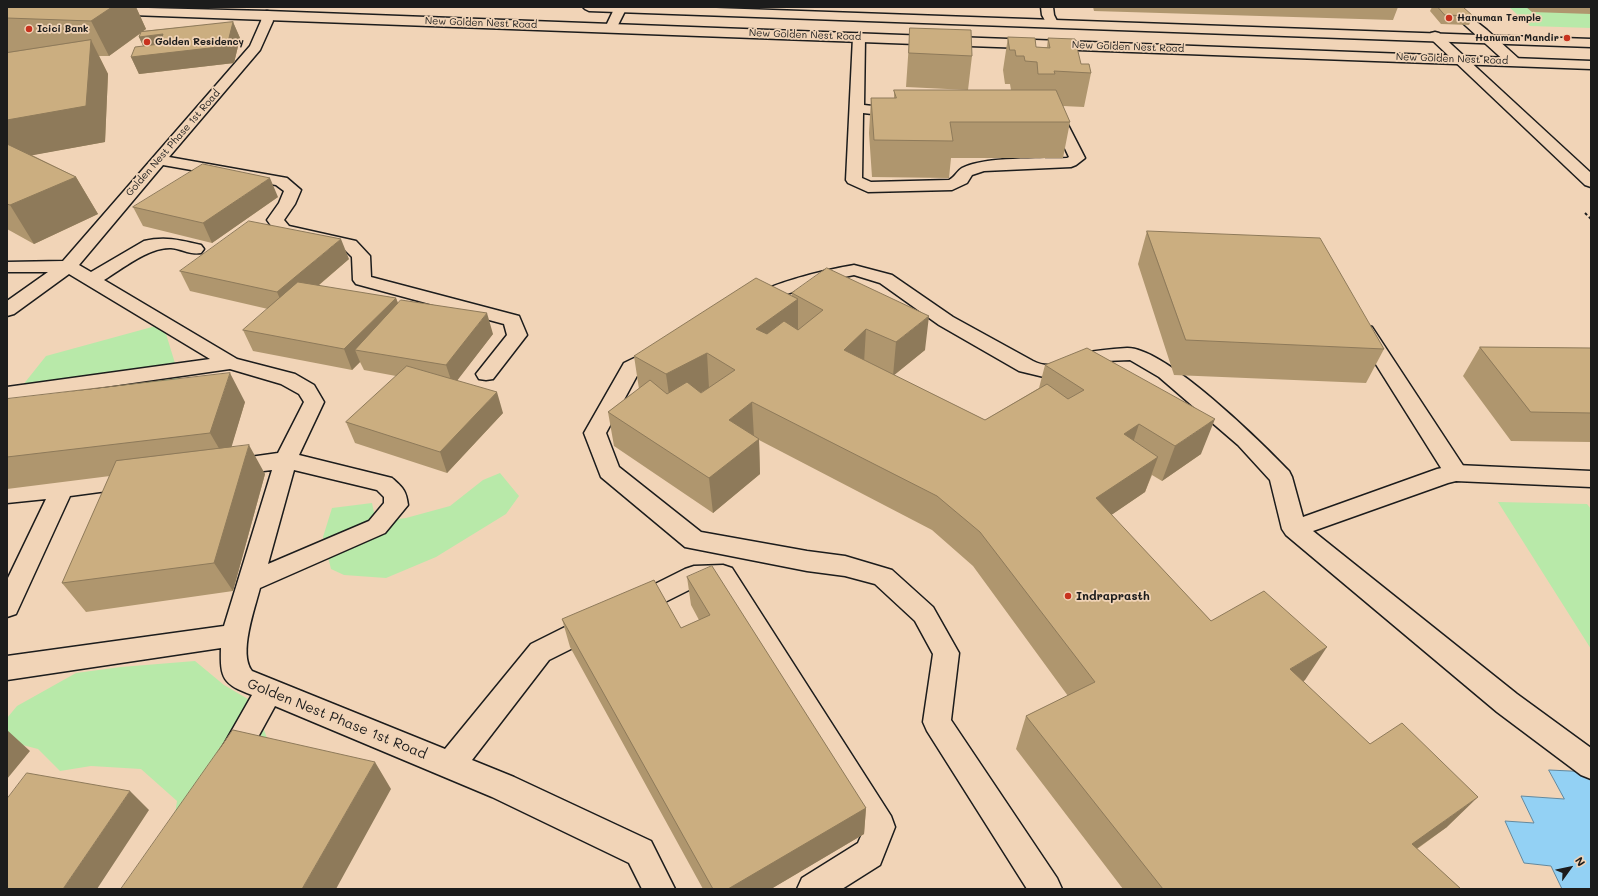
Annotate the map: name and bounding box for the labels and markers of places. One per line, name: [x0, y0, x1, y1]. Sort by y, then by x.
place label: Hanuman Temple: [1457, 12, 1541, 24]
marker: Hanuman Temple: [1444, 13, 1454, 23]
place label: Icici Bank: [37, 23, 88, 35]
marker: Icici Bank: [24, 24, 34, 34]
place label: Hanuman Mandir: [1475, 32, 1559, 44]
marker: Hanuman Mandir: [1562, 33, 1572, 43]
place label: Golden Residency: [155, 36, 244, 48]
marker: Golden Residency: [142, 37, 152, 47]
place label: Indraprasth: [1076, 589, 1150, 603]
marker: Indraprasth: [1063, 591, 1073, 601]

